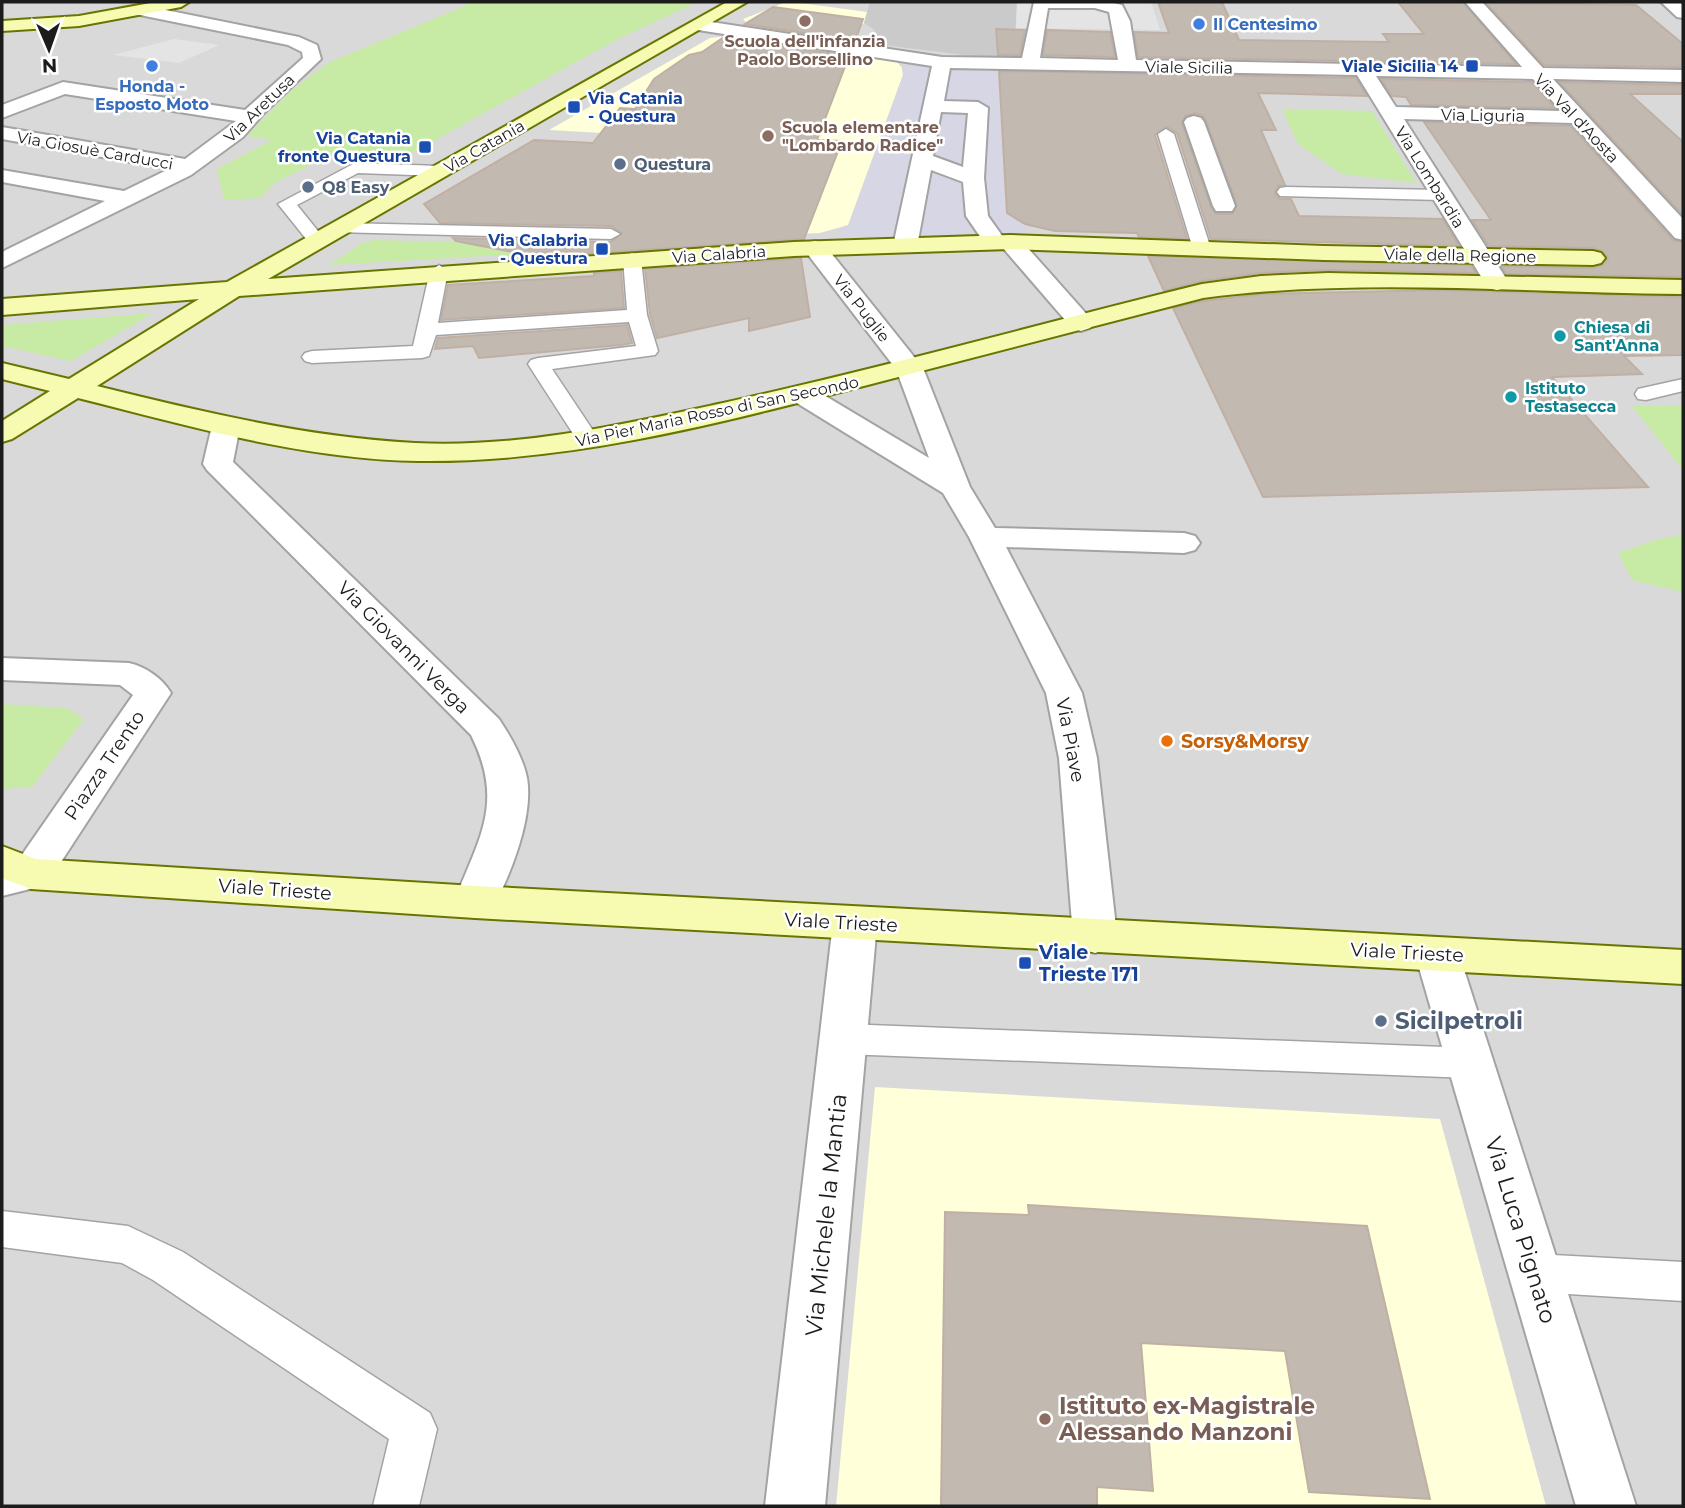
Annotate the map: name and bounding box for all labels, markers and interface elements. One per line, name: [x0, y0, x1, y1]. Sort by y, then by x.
marker: Scuola dell'infanzia Paolo Borsellino: [797, 13, 813, 29]
north arrow: [14, 14, 84, 84]
place label: Il Centesimo: [1213, 15, 1317, 34]
marker: Il Centesimo: [1191, 16, 1207, 32]
place label: Scuola dell'infanzia Paolo Borsellino: [724, 32, 886, 69]
text: N: [41, 54, 58, 77]
street label: Viale Sicilia: [1145, 57, 1233, 78]
place label: Viale Sicilia 14: [1340, 57, 1458, 76]
marker: Honda - Esposto Moto: [144, 58, 160, 74]
marker: Viale Sicilia 14: [1464, 58, 1480, 74]
street label: Via Aretusa: [220, 70, 299, 147]
street label: Via Val d'Aosta: [1530, 70, 1623, 167]
place label: Honda - Esposto Moto: [95, 77, 209, 114]
place label: Via Catania - Questura: [587, 89, 683, 126]
marker: Via Catania - Questura: [566, 99, 582, 115]
street label: Via Liguria: [1441, 105, 1525, 126]
street label: Via Catania: [441, 116, 528, 177]
place label: Scuola elementare "Lombardo Radice": [782, 118, 943, 155]
street label: Via Lombardia: [1391, 123, 1468, 232]
street label: Via Giosuè Carducci: [15, 127, 175, 174]
marker: Scuola elementare "Lombardo Radice": [760, 128, 776, 144]
place label: Via Catania fronte Questura: [278, 129, 411, 166]
marker: Via Catania fronte Questura: [417, 139, 433, 155]
place label: Questura: [634, 155, 711, 174]
marker: Questura: [612, 156, 628, 172]
place label: Q8 Easy: [322, 178, 390, 197]
marker: Q8 Easy: [300, 179, 316, 195]
place label: Via Calabria - Questura: [487, 231, 588, 268]
marker: Via Calabria - Questura: [594, 241, 610, 257]
street label: Via Calabria: [671, 242, 767, 267]
street label: Viale della Regione: [1384, 245, 1536, 266]
street label: Via Puglie: [829, 271, 894, 346]
place label: Chiesa di Sant'Anna: [1574, 318, 1659, 355]
marker: Chiesa di Sant'Anna: [1552, 328, 1568, 344]
street label: Via Pier Maria Rosso di San Secondo: [574, 372, 860, 451]
place label: Istituto Testasecca: [1525, 379, 1616, 416]
marker: Istituto Testasecca: [1503, 389, 1519, 405]
street label: Via Giovanni Verga: [333, 576, 475, 718]
street label: Via Piave: [1051, 696, 1090, 784]
street label: Piazza Trento: [59, 706, 150, 824]
place label: Sorsy&Morsy: [1181, 730, 1309, 753]
marker: Sorsy&Morsy: [1159, 733, 1175, 749]
street label: Viale Trieste: [217, 874, 332, 905]
street label: Viale Trieste: [784, 908, 898, 937]
street label: Viale Trieste: [1350, 938, 1464, 967]
place label: Viale Trieste 171: [1038, 941, 1139, 986]
marker: Viale Trieste 171: [1017, 955, 1033, 971]
place label: Sicilpetroli: [1395, 1007, 1523, 1035]
marker: Sicilpetroli: [1373, 1013, 1389, 1029]
street label: Via Michele la Mantia: [799, 1092, 853, 1338]
street label: Via Luca Pignato: [1479, 1133, 1563, 1327]
place label: Istituto ex-Magistrale Alessando Manzoni: [1058, 1392, 1315, 1446]
marker: Istituto ex-Magistrale Alessando Manzoni: [1037, 1411, 1053, 1427]

